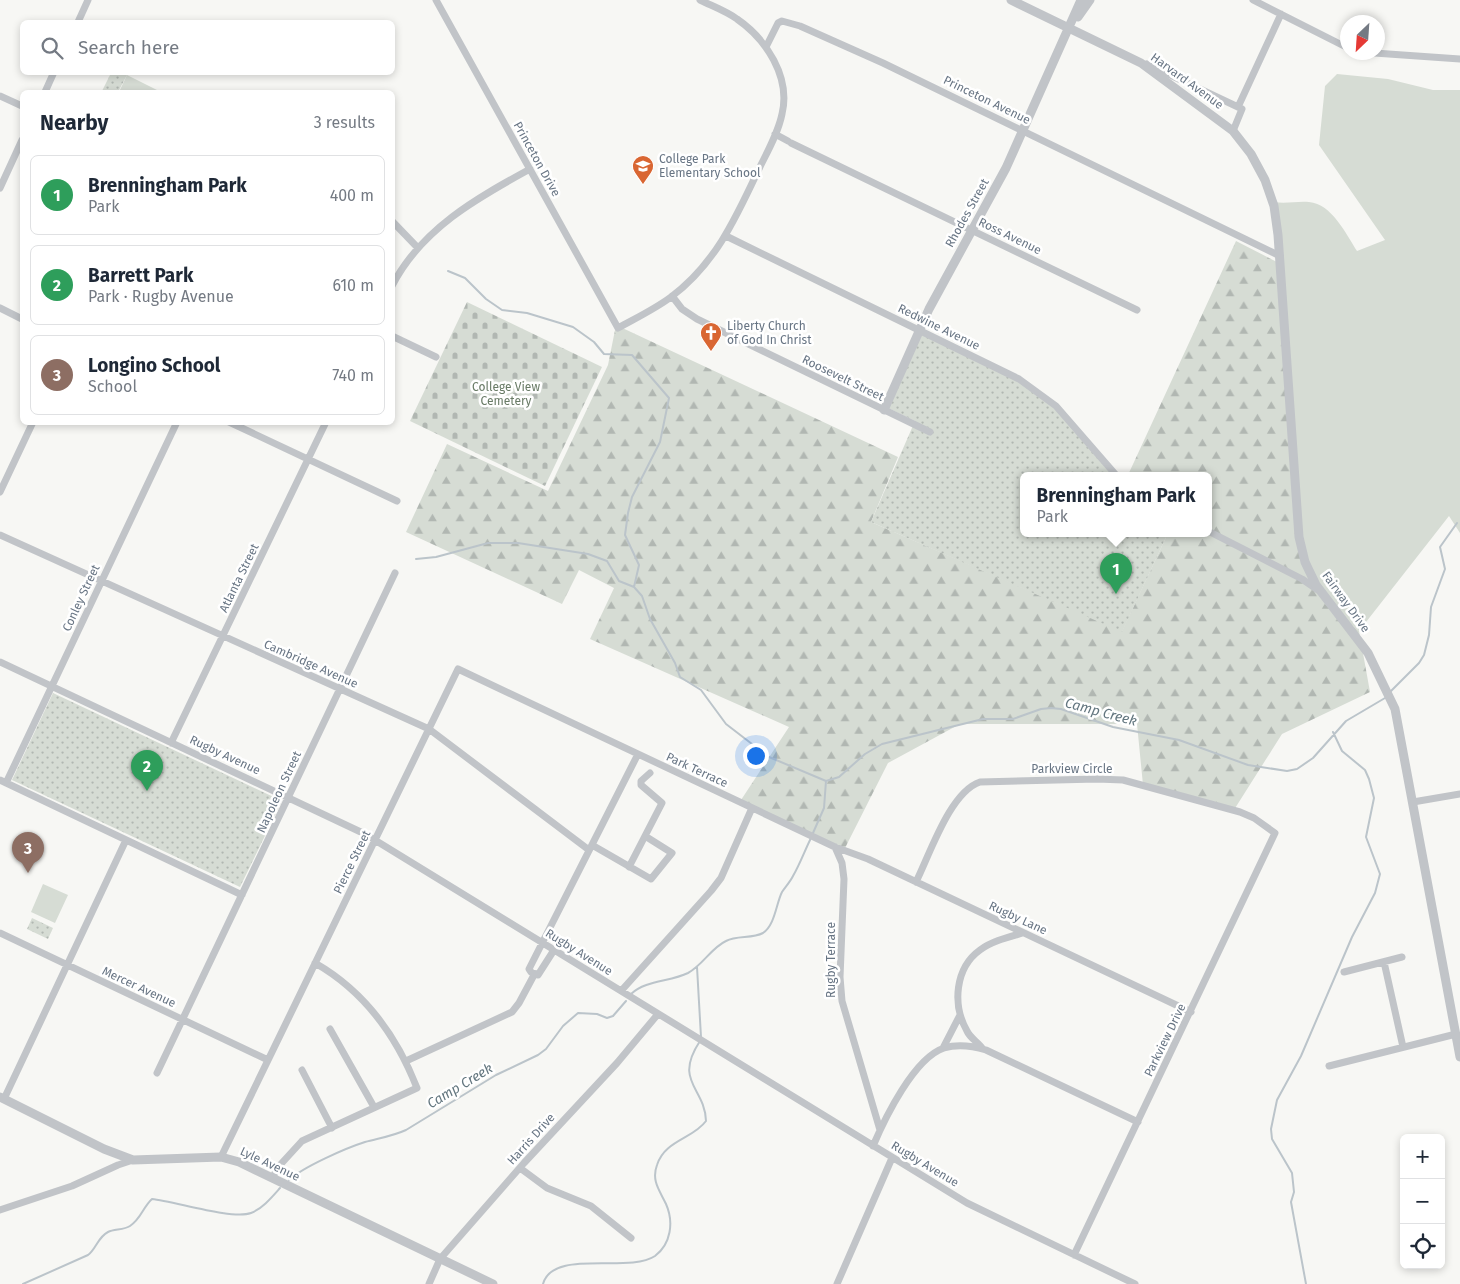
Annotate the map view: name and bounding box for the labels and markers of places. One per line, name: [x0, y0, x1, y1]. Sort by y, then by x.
place label: College Park Elementary School: [659, 152, 761, 180]
school or university icon: College Park Elementary School: [631, 154, 655, 185]
place label: Liberty Church of God In Christ: [727, 319, 812, 347]
church icon: Liberty Church of God In Christ: [699, 321, 723, 352]
pin: 1: [1100, 553, 1132, 594]
pin: 2: [131, 750, 163, 791]
pin: 3: [12, 832, 44, 873]

